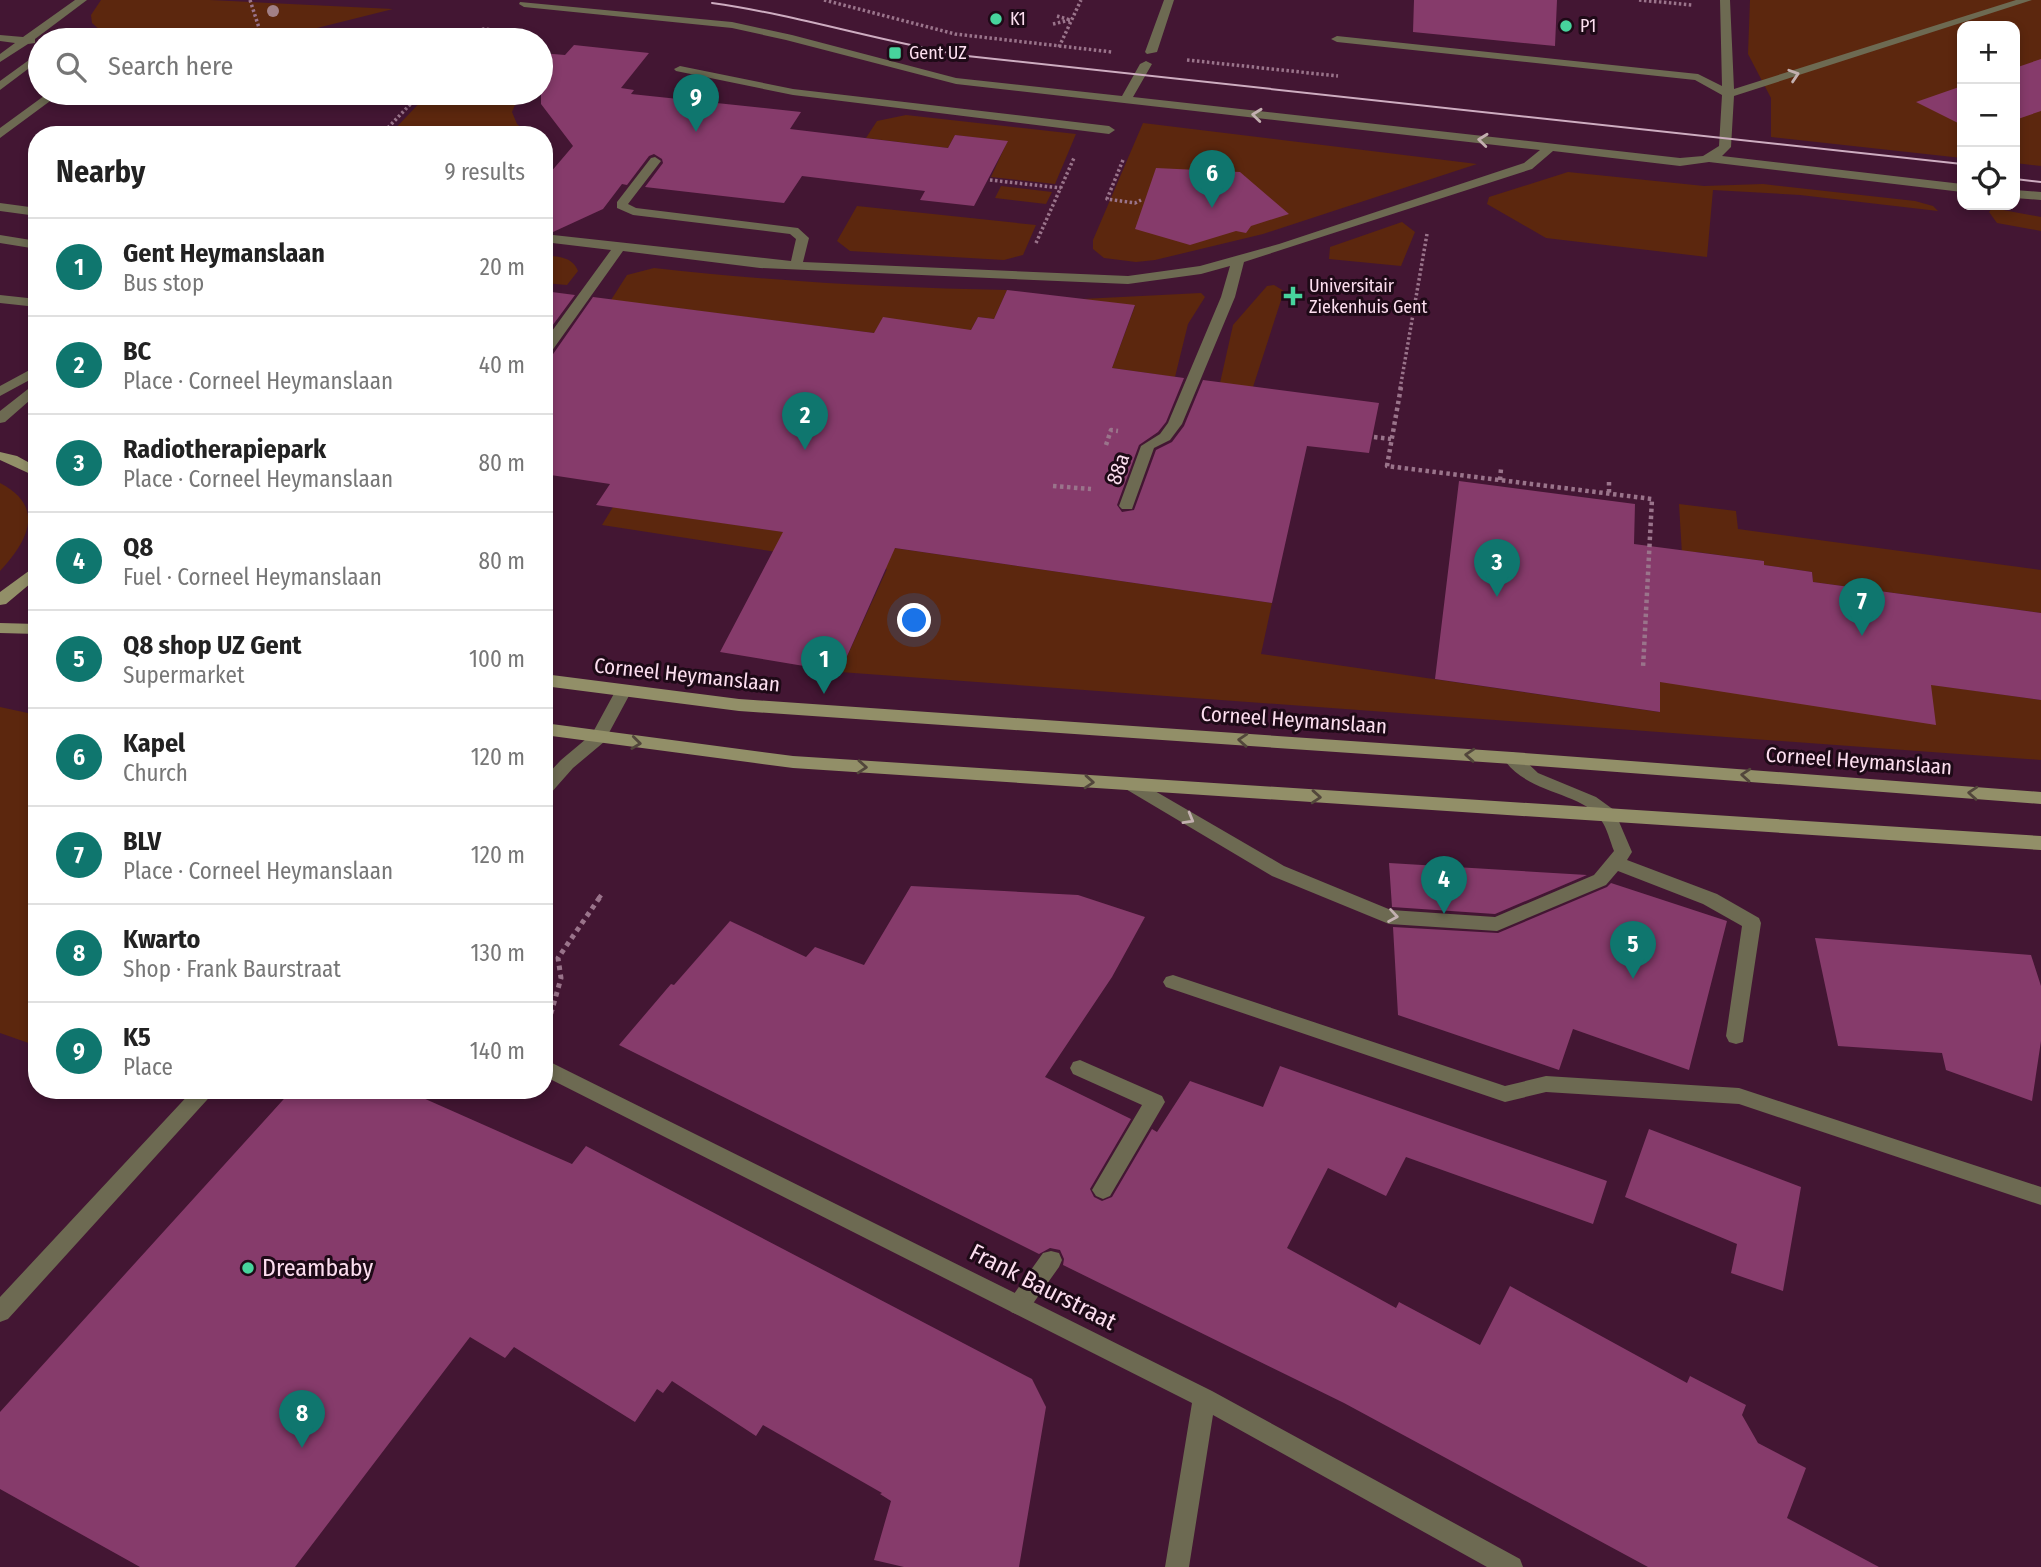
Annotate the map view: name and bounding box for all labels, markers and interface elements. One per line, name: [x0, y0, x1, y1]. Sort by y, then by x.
place label: K1: [1010, 8, 1026, 30]
marker: K1: [988, 11, 1004, 27]
place label: P1: [1580, 15, 1596, 37]
marker: P1: [1558, 18, 1574, 34]
map controls: [1957, 21, 2020, 210]
button: +: [1957, 21, 2020, 84]
search box: [28, 28, 553, 105]
place label: Gent UZ: [909, 42, 967, 64]
marker: Gent UZ: [887, 45, 903, 61]
icon: search: [52, 48, 90, 86]
text: Search here: [108, 51, 233, 82]
one-way arrow: [1787, 69, 1799, 84]
pin: 9: [673, 74, 719, 132]
button: −: [1957, 84, 2020, 147]
one-way arrow: [1251, 108, 1263, 123]
one-way arrow: [1477, 133, 1488, 148]
button: locate: [1957, 147, 2020, 210]
pin: 6: [1189, 150, 1235, 208]
text: Nearby: [56, 154, 145, 190]
text: 9 results: [444, 158, 525, 186]
text: Gent Heymanslaan: [123, 238, 325, 269]
text: 1: [74, 253, 84, 281]
text: 20 m: [480, 253, 525, 281]
text: Bus stop: [123, 269, 204, 297]
place label: Universitair Ziekenhuis Gent: [1309, 275, 1428, 318]
marker: Universitair Ziekenhuis Gent: [1283, 286, 1303, 306]
text: BC: [123, 336, 151, 367]
text: 2: [74, 351, 84, 379]
text: 40 m: [479, 351, 525, 379]
text: Place · Corneel Heymanslaan: [123, 367, 393, 395]
pin: 2: [782, 392, 828, 450]
text: Radiotherapiepark: [123, 434, 326, 465]
text: 3: [74, 449, 84, 477]
text: 80 m: [478, 449, 525, 477]
street label: 88a: [1101, 450, 1135, 488]
text: Place · Corneel Heymanslaan: [123, 465, 393, 493]
text: Q8: [123, 532, 153, 563]
pin: 3: [1474, 539, 1520, 597]
text: 4: [73, 547, 85, 575]
text: 80 m: [478, 547, 525, 575]
text: Fuel · Corneel Heymanslaan: [123, 563, 382, 591]
pin: 7: [1839, 578, 1885, 636]
your location: [897, 603, 931, 637]
text: Q8 shop UZ Gent: [123, 630, 301, 661]
pin: 1: [801, 636, 847, 694]
text: 5: [73, 645, 85, 673]
text: 100 m: [469, 645, 525, 673]
street label: Corneel Heymanslaan: [593, 652, 781, 698]
text: Supermarket: [123, 661, 244, 689]
street label: Corneel Heymanslaan: [1200, 701, 1388, 739]
text: Kapel: [123, 728, 185, 759]
one-way arrow: [1238, 732, 1249, 747]
one-way arrow: [630, 735, 642, 750]
street label: Corneel Heymanslaan: [1765, 742, 1953, 780]
text: 6: [73, 743, 85, 771]
text: 120 m: [471, 743, 525, 771]
one-way arrow: [1465, 748, 1476, 763]
text: Church: [123, 759, 188, 787]
one-way arrow: [857, 759, 868, 774]
one-way arrow: [1740, 768, 1751, 783]
one-way arrow: [1084, 774, 1095, 789]
one-way arrow: [1967, 785, 1978, 800]
one-way arrow: [1311, 789, 1322, 804]
one-way arrow: [1181, 810, 1194, 823]
text: BLV: [123, 826, 161, 857]
text: 7: [74, 841, 84, 869]
text: 120 m: [471, 841, 525, 869]
pin: 4: [1421, 856, 1467, 914]
text: Place · Corneel Heymanslaan: [123, 857, 393, 885]
one-way arrow: [1387, 908, 1399, 923]
pin: 5: [1610, 921, 1656, 979]
text: Kwarto: [123, 924, 200, 955]
text: 8: [73, 939, 85, 967]
text: 130 m: [471, 939, 525, 967]
text: Shop · Frank Baurstraat: [123, 955, 341, 983]
text: K5: [123, 1022, 151, 1053]
text: 9: [73, 1037, 85, 1065]
text: 140 m: [470, 1037, 525, 1065]
text: Place: [123, 1053, 173, 1081]
street label: Frank Baurstraat: [965, 1238, 1121, 1336]
place label: Dreambaby: [262, 1254, 373, 1282]
marker: Dreambaby: [240, 1260, 256, 1276]
pin: 8: [279, 1390, 325, 1448]

